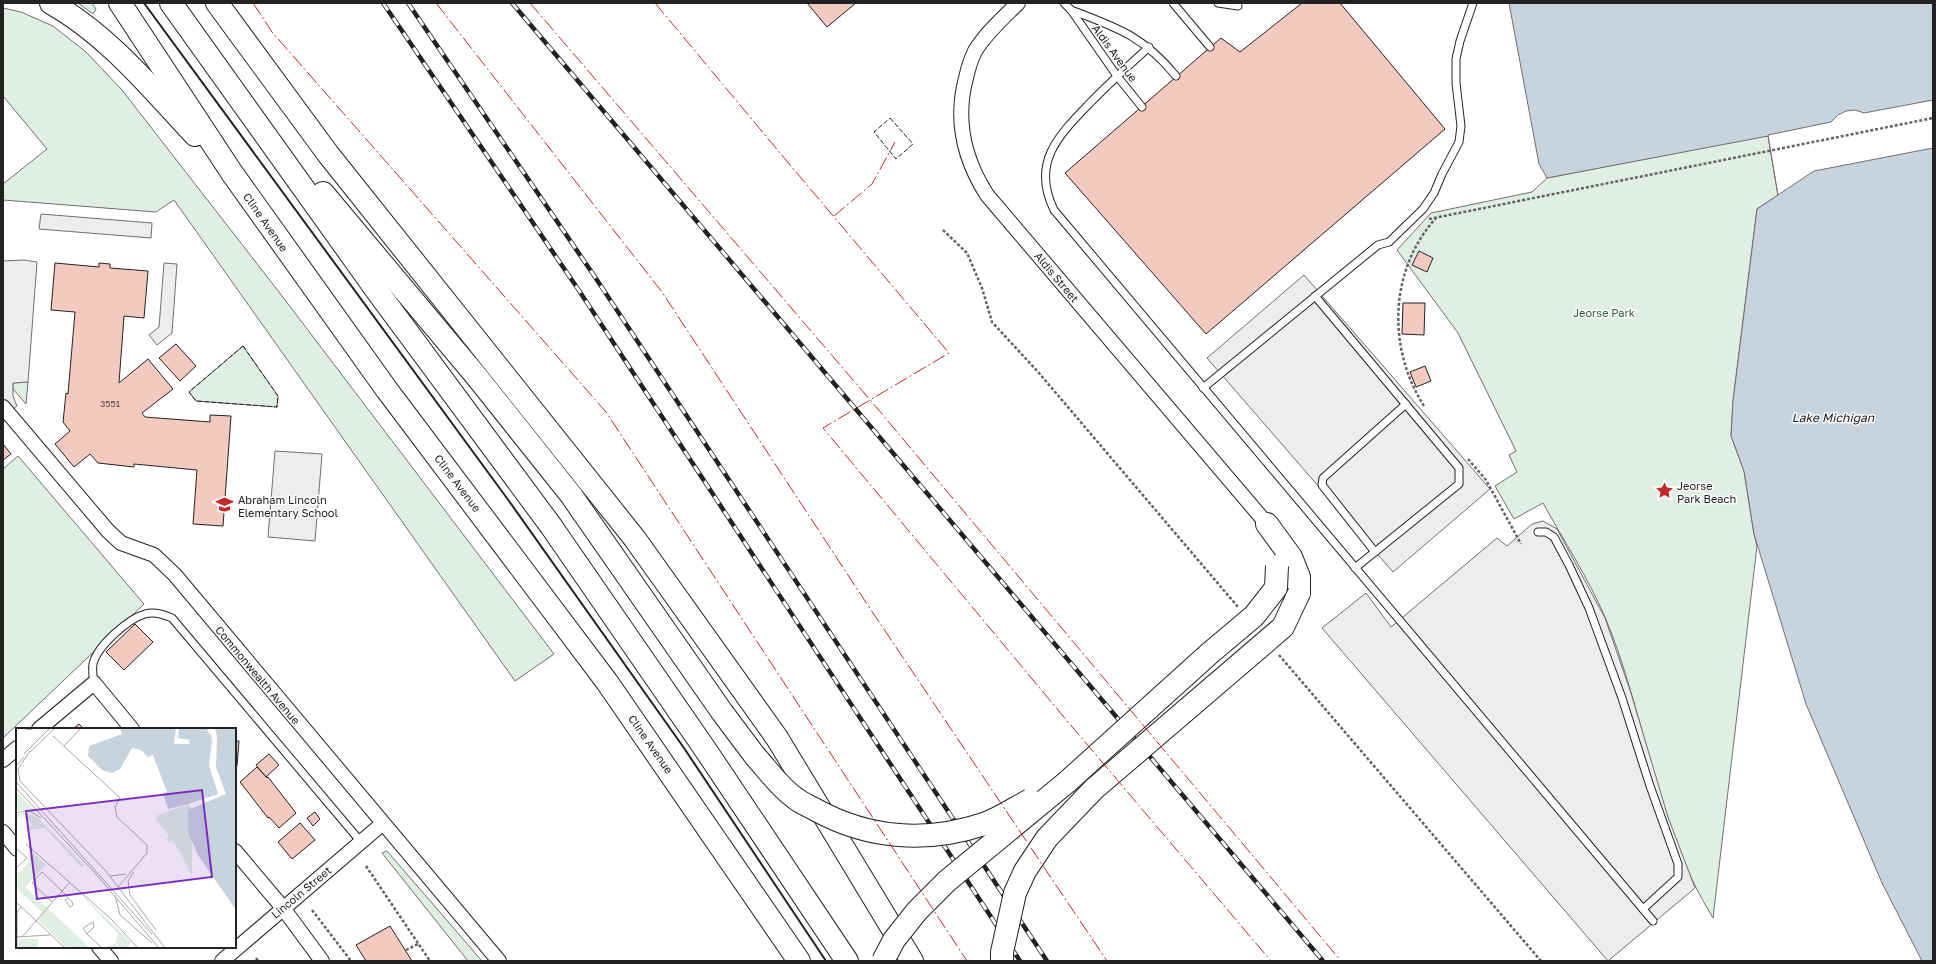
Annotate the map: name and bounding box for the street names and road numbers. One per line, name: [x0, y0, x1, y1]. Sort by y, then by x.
street label: Aldis Avenue: [1090, 22, 1140, 84]
street label: Cline Avenue: [241, 190, 291, 254]
street label: Aldis Street: [1032, 249, 1082, 305]
street label: Cline Avenue: [432, 452, 484, 514]
street label: Commonwealth Avenue: [213, 623, 303, 727]
street label: Cline Avenue: [626, 712, 676, 776]
street label: Lincoln Street: [268, 863, 334, 921]

